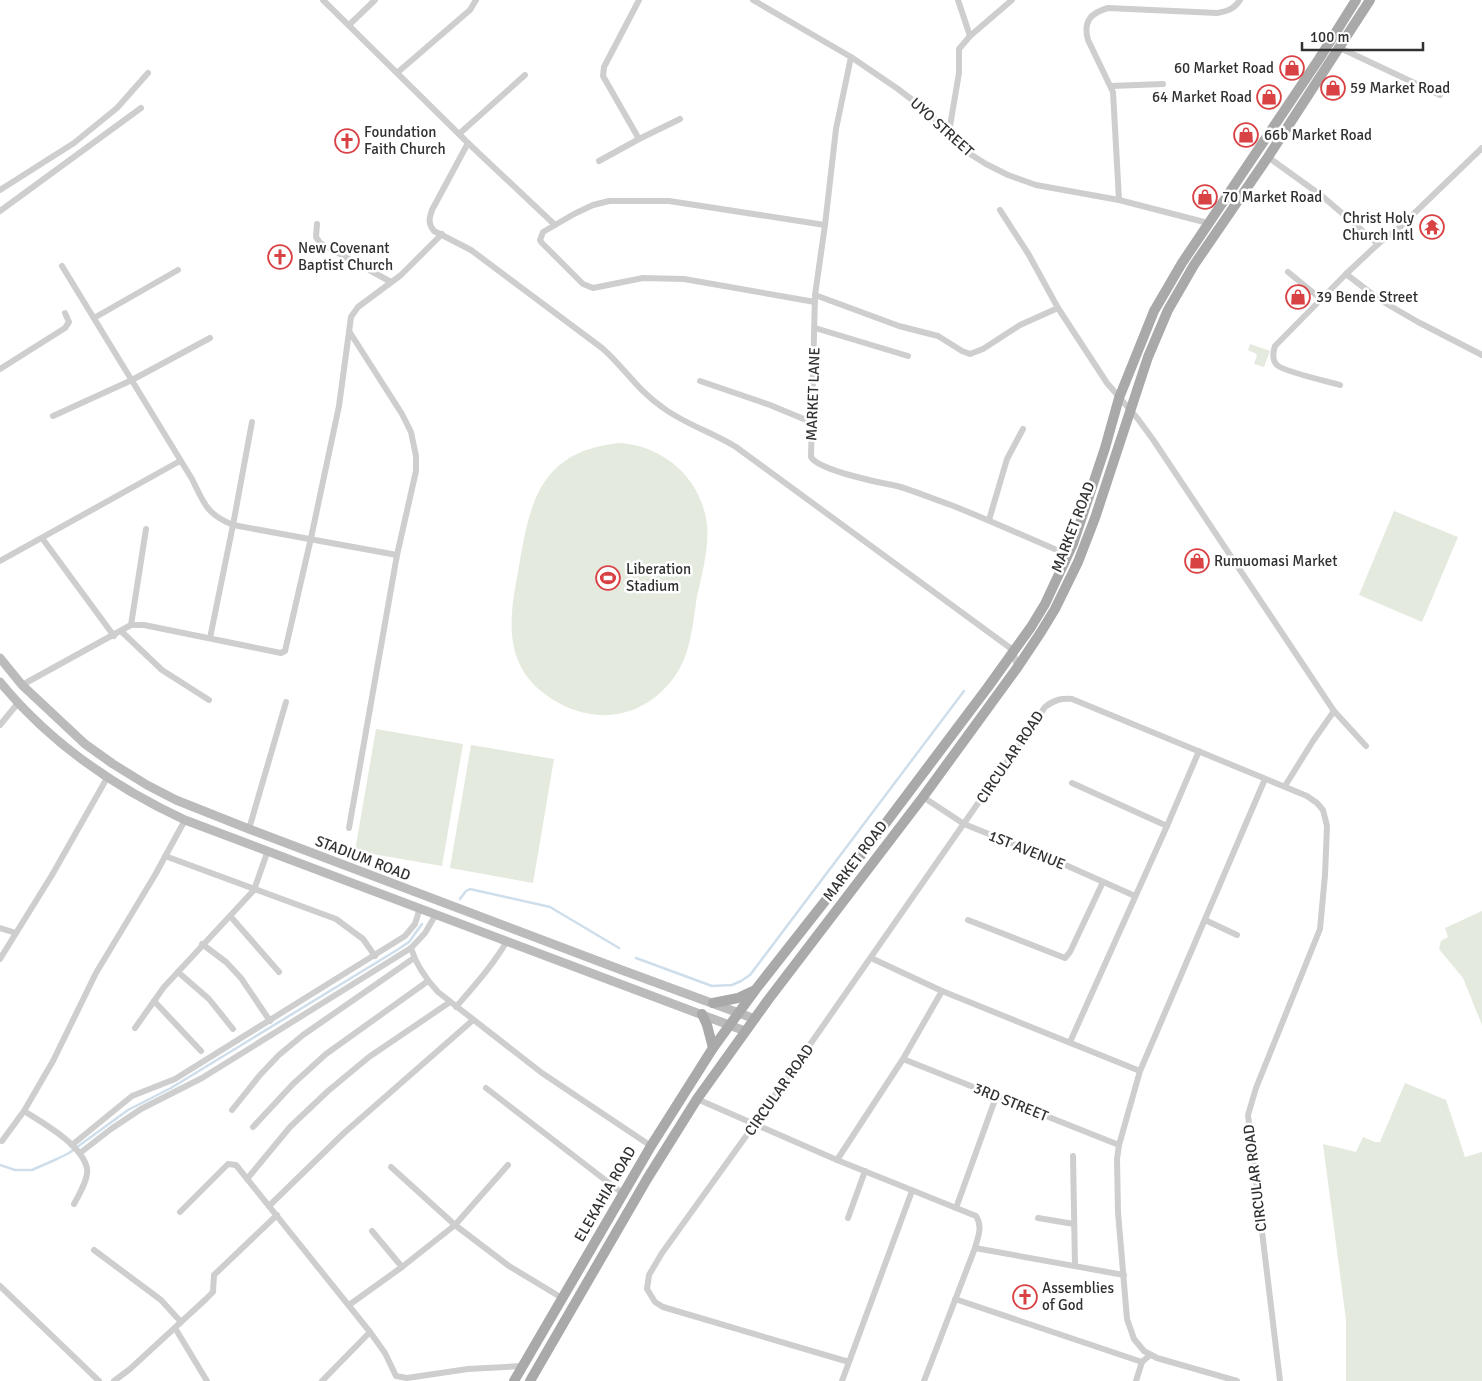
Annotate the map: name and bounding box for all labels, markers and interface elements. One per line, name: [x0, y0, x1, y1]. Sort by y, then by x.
scale bar: [1302, 20, 1423, 52]
text: 100 m: [1310, 28, 1350, 46]
shop icon: 60 Market Road: [1279, 55, 1305, 81]
place label: 60 Market Road: [1174, 59, 1274, 77]
shop icon: 59 Market Road: [1320, 75, 1346, 101]
place label: 59 Market Road: [1350, 79, 1450, 97]
shop icon: 64 Market Road: [1256, 84, 1282, 110]
place label: 64 Market Road: [1152, 88, 1252, 106]
street label: UYO STREET: [907, 94, 978, 161]
shop icon: 66b Market Road: [1233, 122, 1259, 148]
place label: Foundation Faith Church: [364, 123, 446, 158]
place label: 66b Market Road: [1264, 126, 1372, 144]
church icon: Foundation Faith Church: [334, 128, 360, 154]
shop icon: 70 Market Road: [1192, 184, 1218, 210]
place label: 70 Market Road: [1222, 188, 1322, 206]
place label: Christ Holy Church Intl: [1343, 209, 1414, 244]
temple icon: Christ Holy Church Intl: [1419, 214, 1445, 240]
place label: New Covenant Baptist Church: [298, 239, 393, 274]
church icon: New Covenant Baptist Church: [267, 244, 293, 270]
shop icon: 39 Bende Street: [1285, 284, 1311, 310]
place label: 39 Bende Street: [1316, 288, 1418, 306]
street label: MARKET LANE: [802, 347, 824, 441]
street label: MARKET ROAD: [1047, 479, 1099, 575]
shop icon: Rumuomasi Market: [1184, 548, 1210, 574]
place label: Rumuomasi Market: [1214, 552, 1338, 570]
place label: Liberation Stadium: [626, 560, 691, 595]
sports icon: Liberation Stadium: [595, 565, 621, 591]
street label: CIRCULAR ROAD: [972, 707, 1048, 807]
street label: MARKET ROAD: [819, 817, 891, 905]
street label: 1ST AVENUE: [986, 826, 1068, 874]
street label: STADIUM ROAD: [313, 832, 413, 884]
street label: CIRCULAR ROAD: [741, 1041, 817, 1139]
street label: 3RD STREET: [971, 1079, 1051, 1125]
street label: CIRCULAR ROAD: [1239, 1123, 1271, 1233]
street label: ELEKAHIA ROAD: [570, 1143, 640, 1245]
place label: Assemblies of God: [1042, 1279, 1115, 1314]
church icon: Assemblies of God: [1012, 1284, 1038, 1310]

